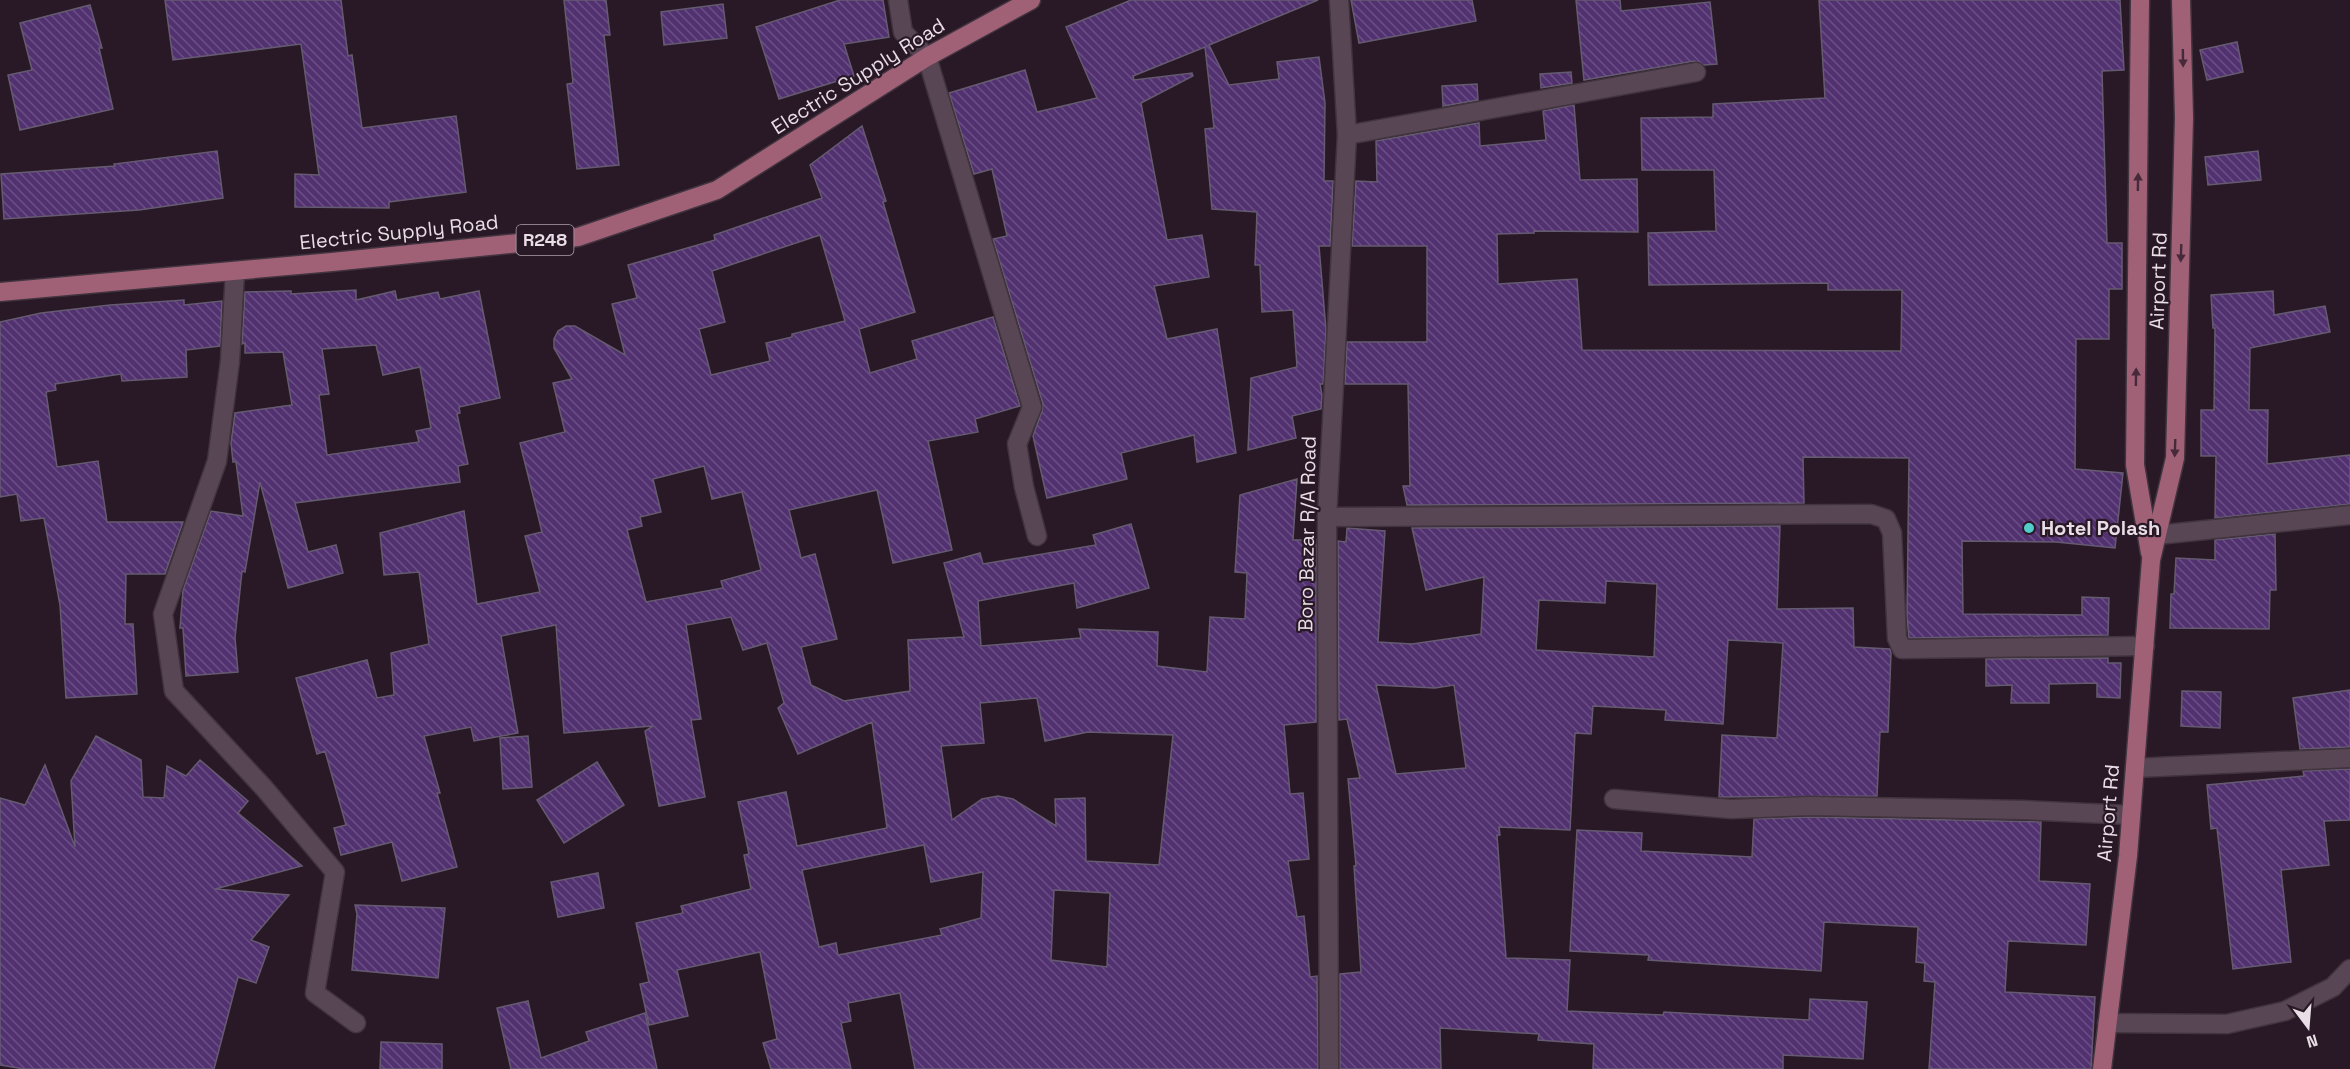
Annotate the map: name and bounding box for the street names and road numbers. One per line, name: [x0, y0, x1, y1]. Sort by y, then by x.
street label: Electric Supply Road: [766, 12, 950, 140]
street label: Electric Supply Road: [298, 209, 500, 255]
road number: R248: [516, 225, 574, 255]
street label: Airport Rd: [2143, 232, 2173, 330]
street label: Boro Bazar R/A Road: [1292, 436, 1322, 632]
street label: Airport Rd: [2091, 763, 2125, 863]

